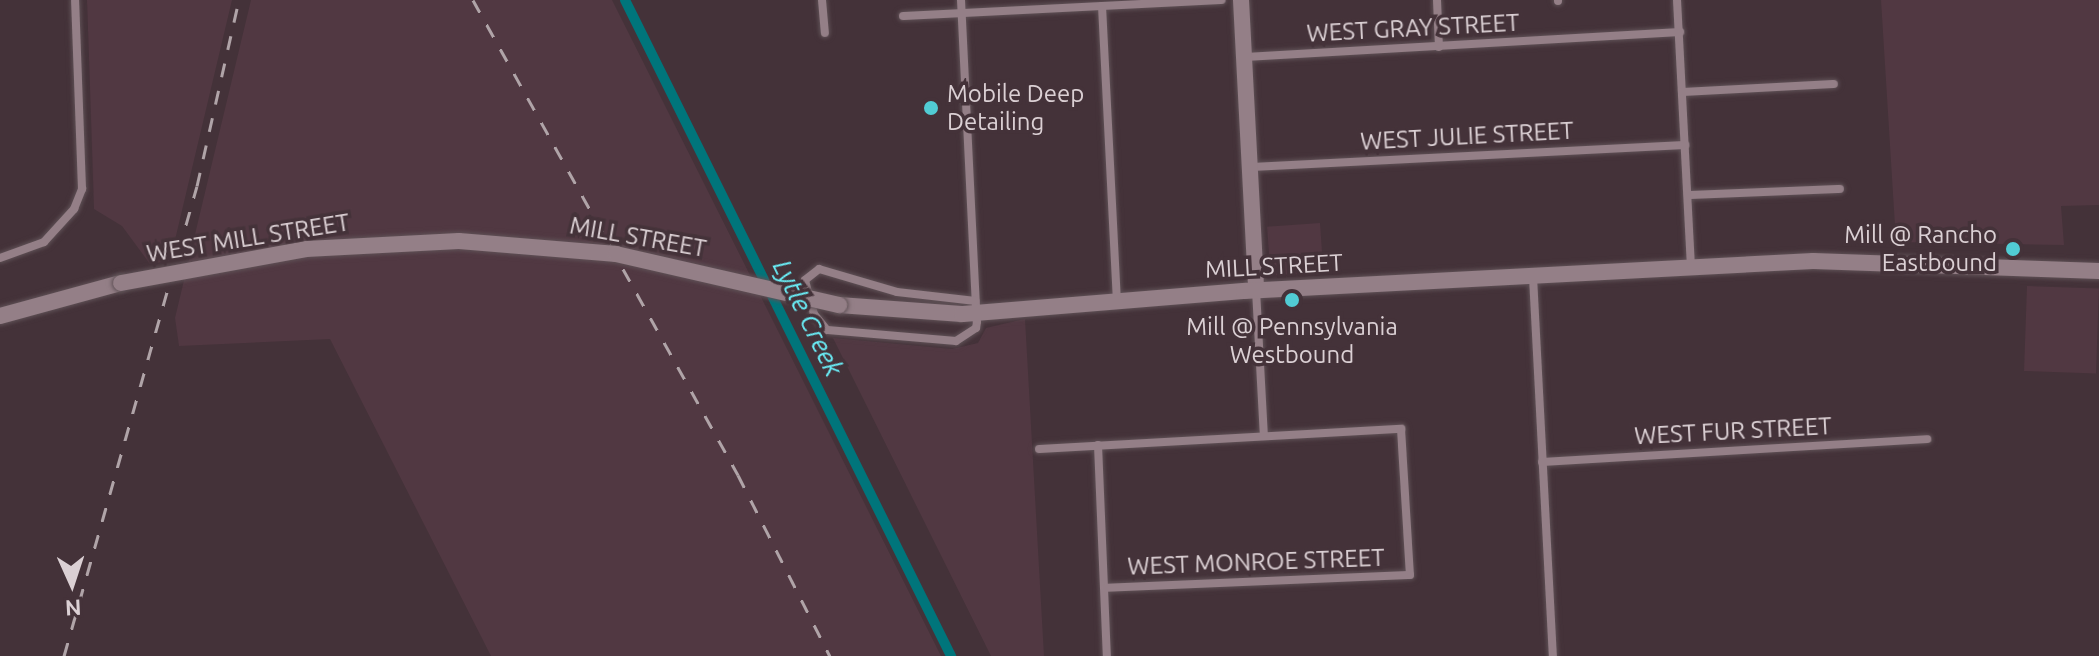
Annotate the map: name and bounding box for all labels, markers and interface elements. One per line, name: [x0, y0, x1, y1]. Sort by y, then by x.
street label: WEST GRAY STREET: [1306, 8, 1520, 48]
place label: Mobile Deep Detailing: [947, 80, 1084, 136]
marker: Mobile Deep Detailing: [922, 99, 940, 117]
street label: WEST JULIE STREET: [1360, 116, 1574, 156]
street label: WEST MILL STREET: [144, 208, 352, 268]
street label: MILL STREET: [568, 211, 708, 263]
place label: Mill @ Rancho Eastbound: [1844, 221, 1997, 277]
marker: Mill @ Rancho Eastbound: [2004, 240, 2022, 258]
street label: MILL STREET: [1204, 248, 1344, 284]
water label: Lytle Creek: [766, 254, 850, 382]
marker: Mill @ Pennsylvania Westbound: [1283, 291, 1301, 309]
place label: Mill @ Pennsylvania Westbound: [1186, 313, 1398, 369]
street label: WEST FUR STREET: [1634, 411, 1832, 451]
street label: WEST MONROE STREET: [1127, 543, 1385, 581]
north arrow: [32, 544, 112, 624]
text: N: [64, 596, 82, 621]

